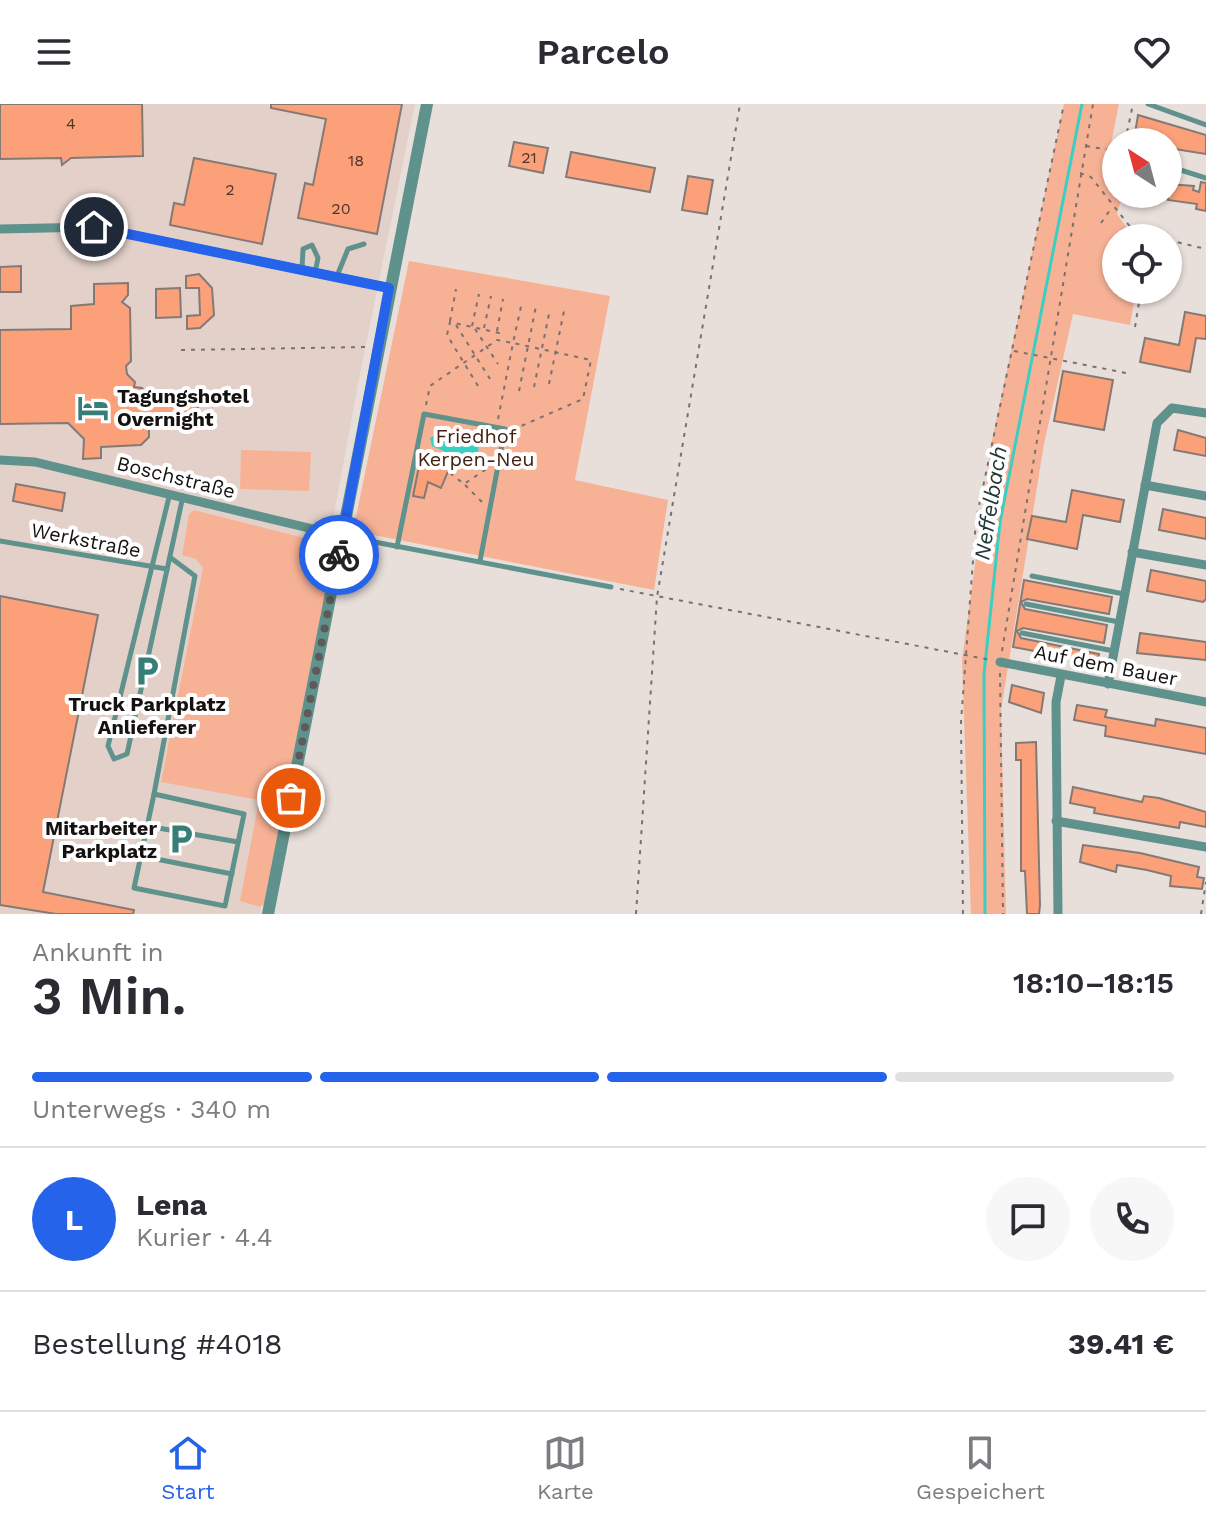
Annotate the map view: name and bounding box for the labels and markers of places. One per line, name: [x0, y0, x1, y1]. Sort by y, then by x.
pin: [60, 193, 128, 261]
place label: Tagungshotel Overnight: [117, 384, 249, 431]
hotel icon: Tagungshotel Overnight: [76, 391, 110, 425]
parking icon: Truck Parkplatz Anlieferer: [130, 654, 164, 688]
place label: Truck Parkplatz Anlieferer: [68, 692, 226, 739]
pin: [257, 764, 325, 832]
place label: Mitarbeiter Parkplatz: [45, 816, 157, 863]
parking icon: Mitarbeiter Parkplatz: [164, 822, 198, 856]

